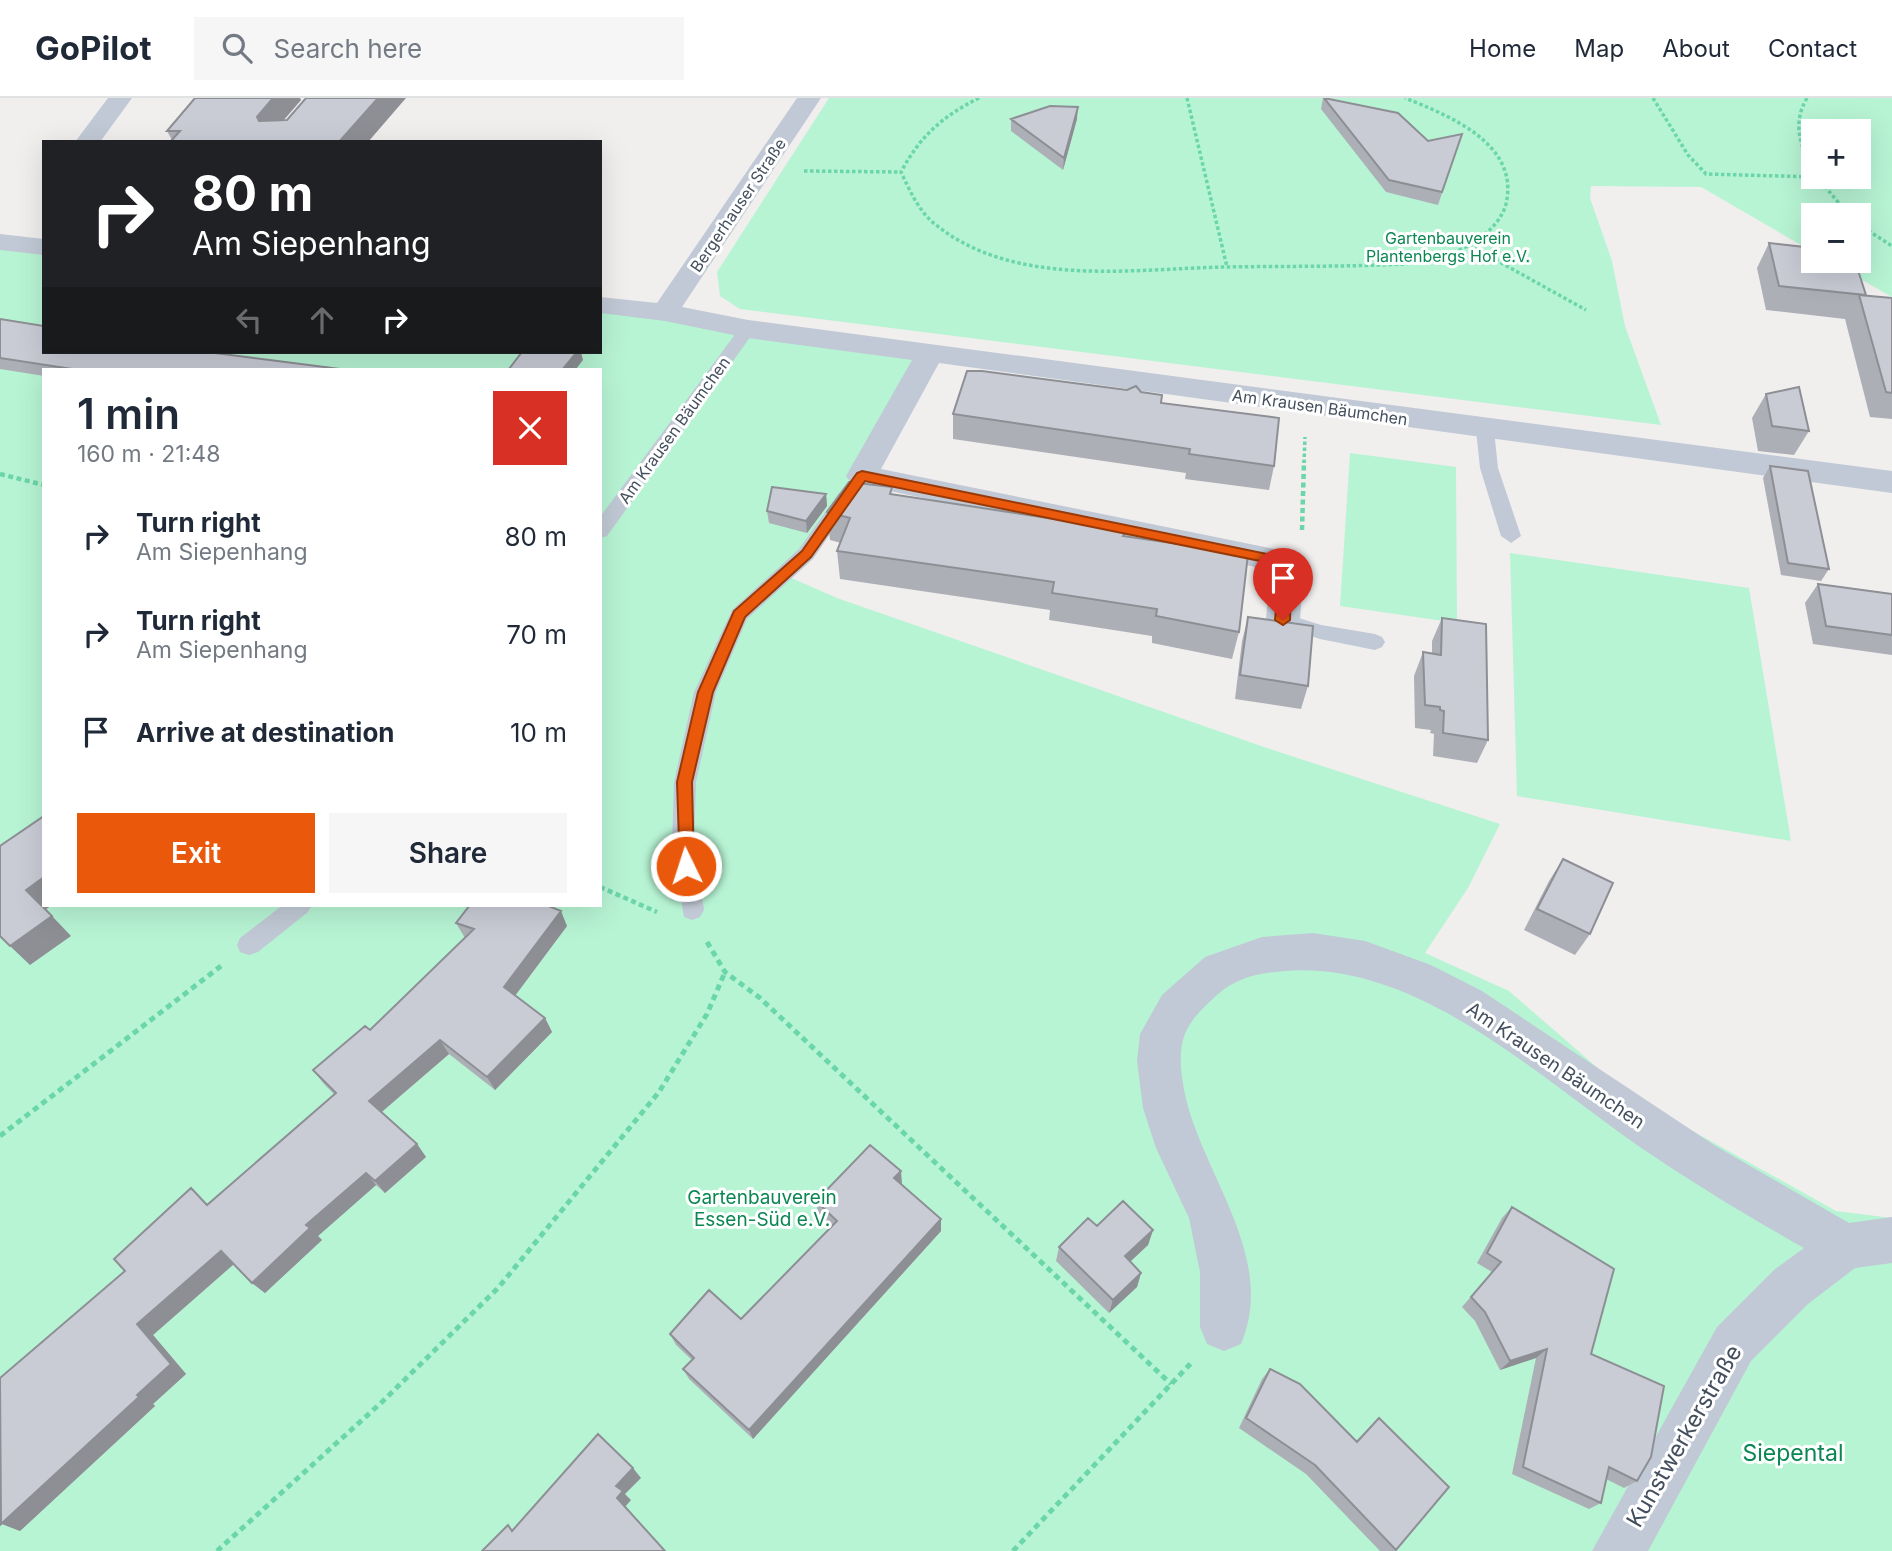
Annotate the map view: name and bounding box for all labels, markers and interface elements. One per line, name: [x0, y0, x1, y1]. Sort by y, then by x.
search box: [194, 17, 684, 80]
text: GoPilot: [35, 28, 152, 68]
icon: search: [218, 29, 256, 67]
text: Search here: [274, 33, 422, 64]
text: Home: [1469, 34, 1536, 63]
text: Map: [1574, 34, 1624, 63]
text: About: [1662, 34, 1730, 63]
text: Contact: [1768, 34, 1857, 63]
map controls: [1801, 119, 1871, 273]
button: +: [1801, 119, 1871, 189]
street label: Bergerhauser Straße: [686, 134, 790, 276]
text: 80 m: [192, 164, 313, 223]
icon: right: [77, 168, 168, 259]
button: −: [1801, 203, 1871, 273]
text: Am Siepenhang: [192, 224, 431, 263]
park label: Gartenbauverein Plantenbergs Hof e.V.: [1366, 228, 1530, 266]
icon: left: [230, 301, 268, 339]
icon: ahead: [303, 301, 341, 339]
icon: right: [376, 301, 414, 339]
street label: Am Krausen Bäumchen: [614, 353, 734, 507]
street label: Am Krausen Bäumchen: [1231, 385, 1409, 429]
text: 1 min: [77, 388, 180, 439]
button: close: [493, 391, 567, 465]
text: 160 m · 21:48: [77, 440, 220, 468]
text: Turn right: [136, 507, 261, 538]
icon: right: [77, 517, 115, 555]
text: 80 m: [504, 521, 567, 552]
text: Am Siepenhang: [136, 538, 308, 566]
pin: [1253, 548, 1313, 620]
icon: arrive: [1264, 559, 1302, 597]
text: Turn right: [136, 605, 261, 636]
icon: right: [77, 615, 115, 653]
text: 70 m: [506, 619, 567, 650]
text: Am Siepenhang: [136, 636, 308, 664]
icon: arrive: [77, 713, 115, 751]
text: Arrive at destination: [136, 717, 395, 748]
text: 10 m: [510, 717, 567, 748]
button: Exit: [77, 813, 315, 893]
button: Share: [329, 813, 567, 893]
position arrow: [649, 829, 723, 903]
street label: Am Krausen Bäumchen: [1462, 997, 1649, 1134]
park label: Gartenbauverein Essen-Süd e.V.: [687, 1186, 837, 1231]
street label: Kunstwerkerstraße: [1620, 1340, 1748, 1532]
park label: Siepental: [1743, 1439, 1843, 1467]

